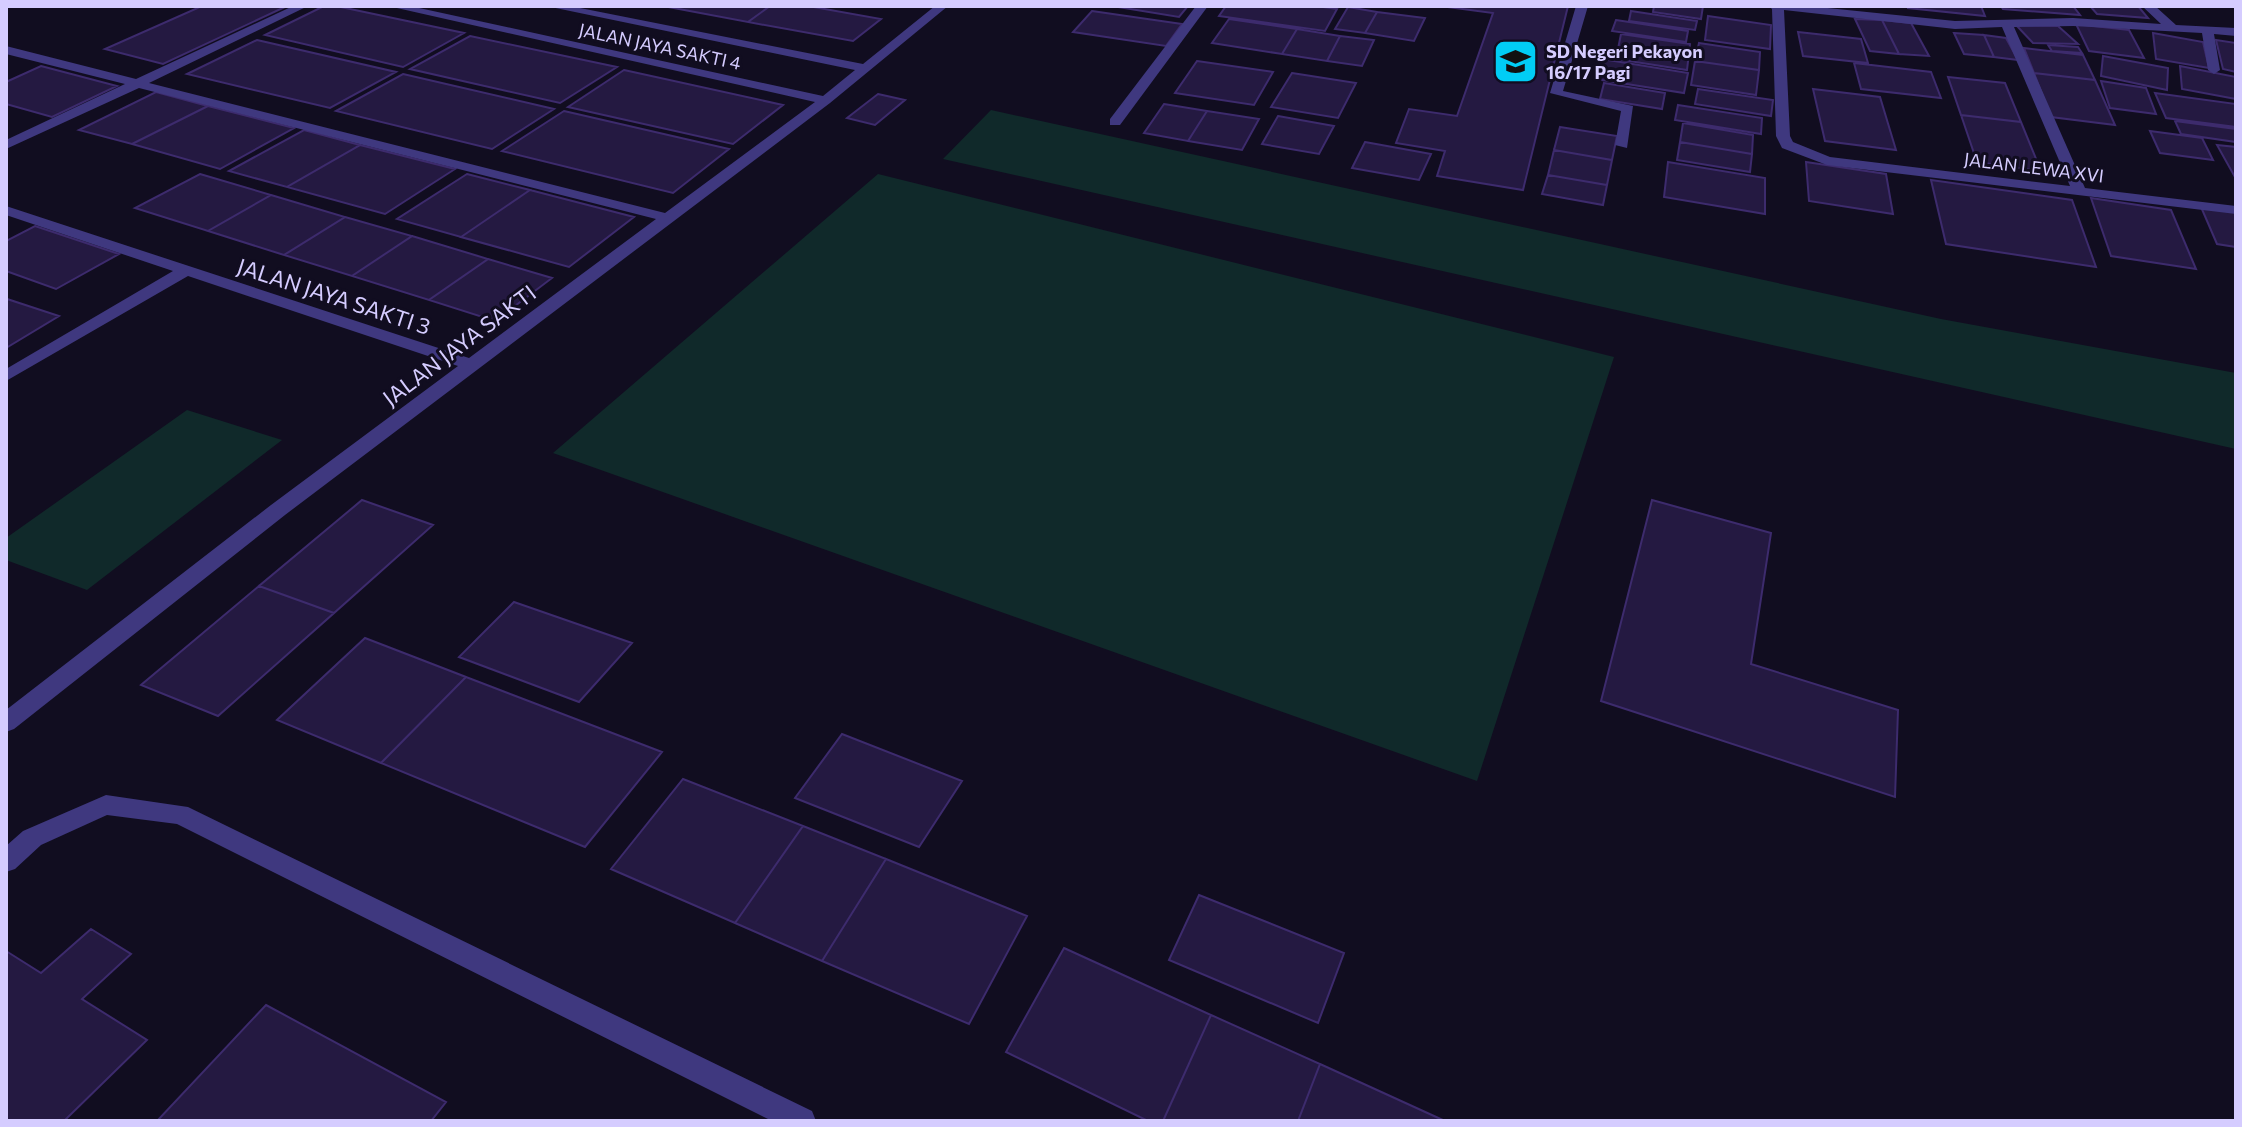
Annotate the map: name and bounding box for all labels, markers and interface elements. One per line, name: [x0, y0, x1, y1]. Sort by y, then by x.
street label: JALAN JAYA SAKTI 4: [577, 18, 743, 74]
school or university icon: SD Negeri Pekayon 16/17 Pagi: [1491, 37, 1539, 85]
place label: SD Negeri Pekayon 16/17 Pagi: [1546, 40, 1703, 83]
street label: JALAN LEWA XVI: [1963, 147, 2105, 187]
street label: JALAN JAYA SAKTI 3: [234, 252, 434, 340]
street label: JALAN JAYA SAKTI: [377, 279, 541, 411]

